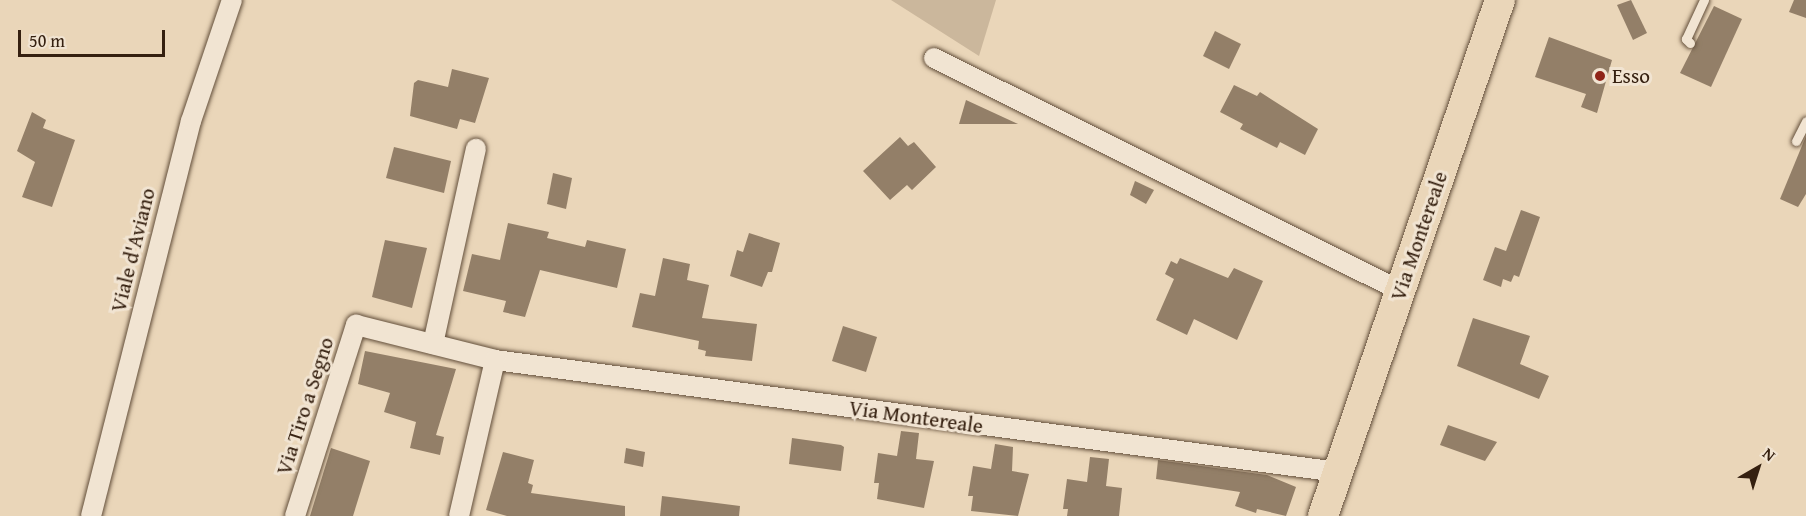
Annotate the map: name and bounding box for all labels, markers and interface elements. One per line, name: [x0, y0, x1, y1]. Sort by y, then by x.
scale bar: [21, 18, 168, 56]
text: 50 m: [29, 27, 65, 54]
place label: Esso: [1612, 63, 1650, 89]
marker: Esso: [1593, 69, 1607, 83]
street label: Via Montereale: [1385, 168, 1453, 304]
street label: Viale d'Aviano: [105, 185, 161, 315]
street label: Via Tiro a Segno: [271, 334, 339, 478]
street label: Via Montereale: [847, 395, 985, 439]
north arrow: [1728, 438, 1788, 498]
text: N: [1758, 441, 1781, 467]

